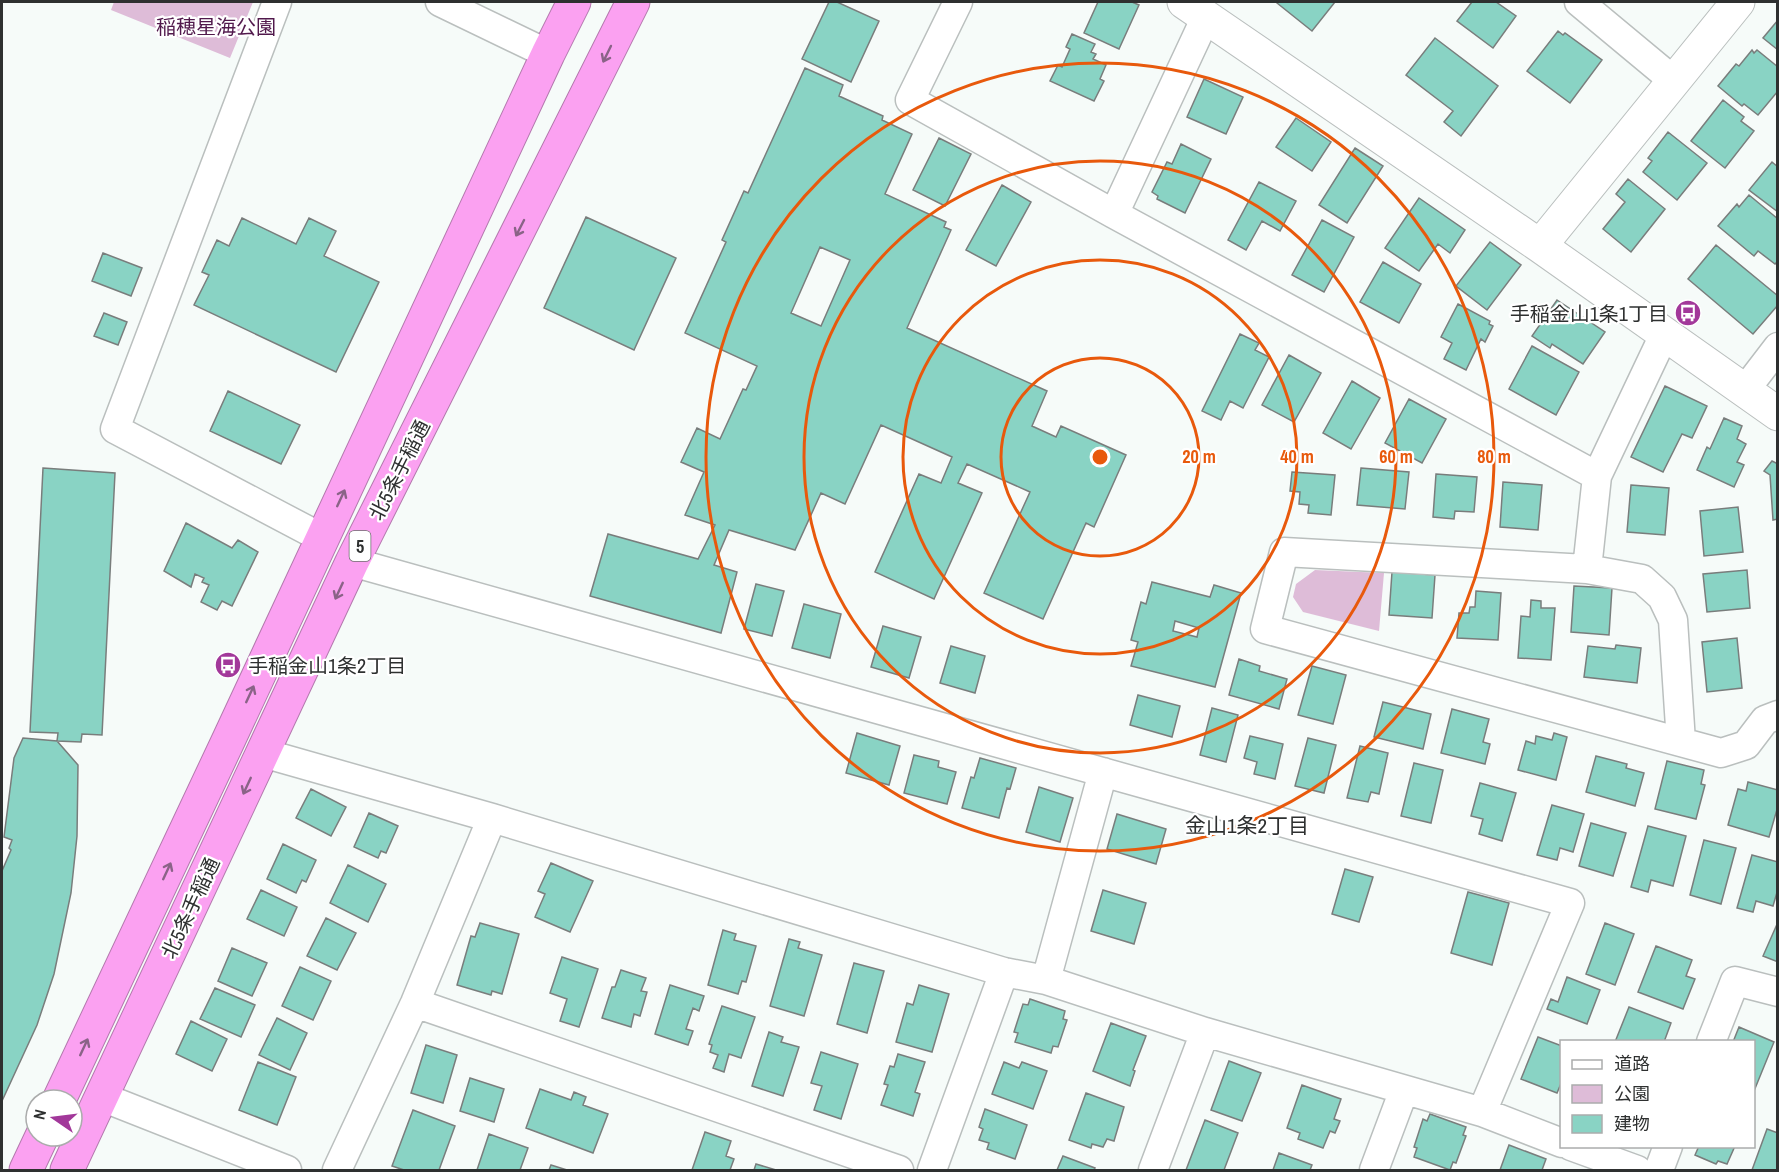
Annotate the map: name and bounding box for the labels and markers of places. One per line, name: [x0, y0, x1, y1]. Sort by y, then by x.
bus stop icon: 手稲金山1条1丁目: [1673, 298, 1703, 328]
place label: 手稲金山1条1丁目: [1510, 300, 1668, 327]
centre of rings: [1090, 447, 1110, 467]
bus stop icon: 手稲金山1条2丁目: [213, 650, 243, 680]
place label: 手稲金山1条2丁目: [248, 652, 406, 679]

